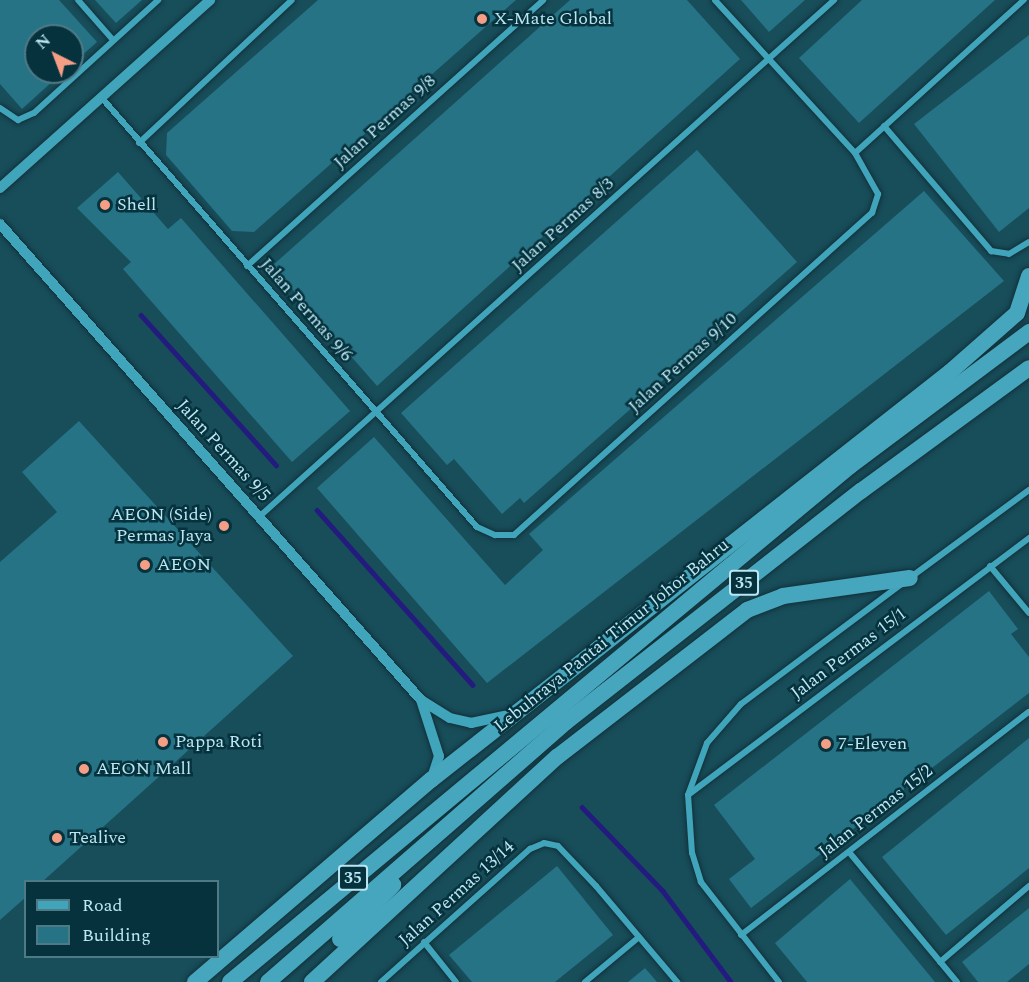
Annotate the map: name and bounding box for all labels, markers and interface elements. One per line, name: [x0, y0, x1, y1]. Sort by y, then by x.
place label: X-Mate Global: [494, 8, 612, 30]
marker: X-Mate Global: [475, 12, 489, 26]
north arrow: [24, 24, 84, 84]
text: N: [30, 29, 56, 55]
street label: Jalan Permas 9/8: [329, 70, 441, 174]
street label: Jalan Permas 8/3: [507, 173, 619, 277]
place label: Shell: [117, 194, 156, 216]
marker: Shell: [98, 198, 112, 212]
street label: Jalan Permas 9/6: [255, 254, 357, 366]
street label: Jalan Permas 9/10: [624, 308, 742, 418]
street label: Jalan Permas 9/5: [171, 395, 275, 507]
place label: AEON (Side) Permas Jaya: [110, 505, 212, 548]
marker: AEON (Side) Permas Jaya: [217, 519, 231, 533]
street label: Lebuhraya Pantai Timur Johor Bahru: [490, 534, 734, 738]
place label: AEON: [157, 554, 211, 576]
marker: AEON: [138, 558, 152, 572]
road number: 35: [729, 570, 759, 596]
street label: Jalan Permas 15/1: [787, 603, 911, 705]
place label: Pappa Roti: [175, 731, 262, 753]
place label: 7-Eleven: [838, 733, 907, 755]
marker: Pappa Roti: [156, 735, 170, 749]
marker: 7-Eleven: [819, 737, 833, 751]
place label: AEON Mall: [96, 758, 191, 780]
street label: Jalan Permas 15/2: [815, 761, 937, 863]
marker: AEON Mall: [77, 762, 91, 776]
place label: Tealive: [69, 827, 126, 849]
marker: Tealive: [50, 831, 64, 845]
street label: Jalan Permas 13/14: [395, 836, 519, 952]
road number: 35: [338, 865, 368, 891]
legend: [24, 880, 219, 958]
text: Road: [82, 892, 123, 919]
text: Building: [82, 922, 151, 949]

